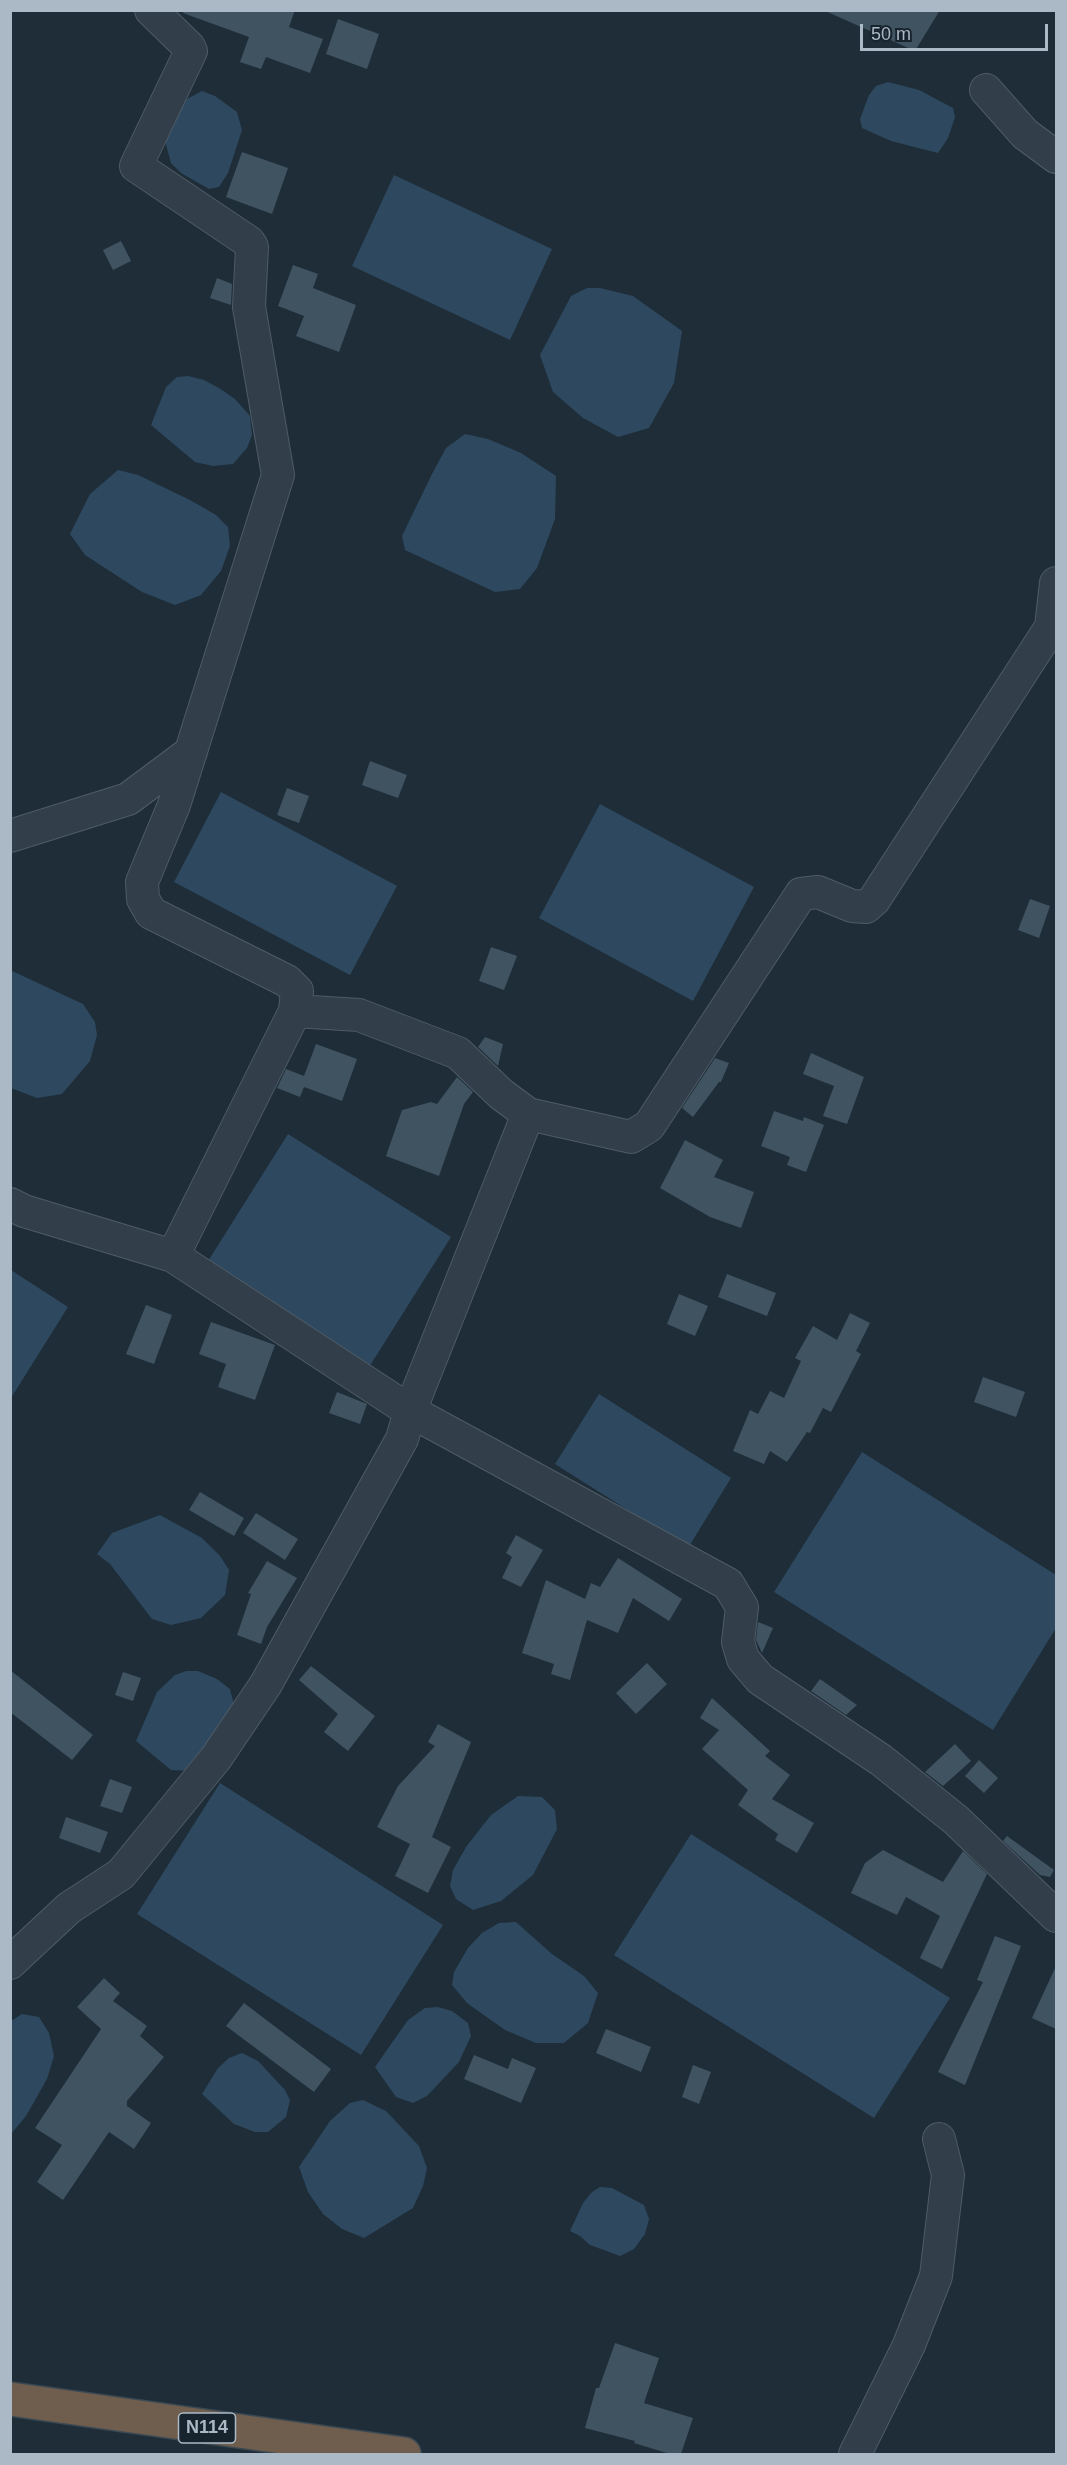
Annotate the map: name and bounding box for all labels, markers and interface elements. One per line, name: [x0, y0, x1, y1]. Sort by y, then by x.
scale bar: [863, 12, 1050, 50]
text: 50 m: [871, 24, 911, 44]
road number: N114: [178, 2413, 236, 2443]

